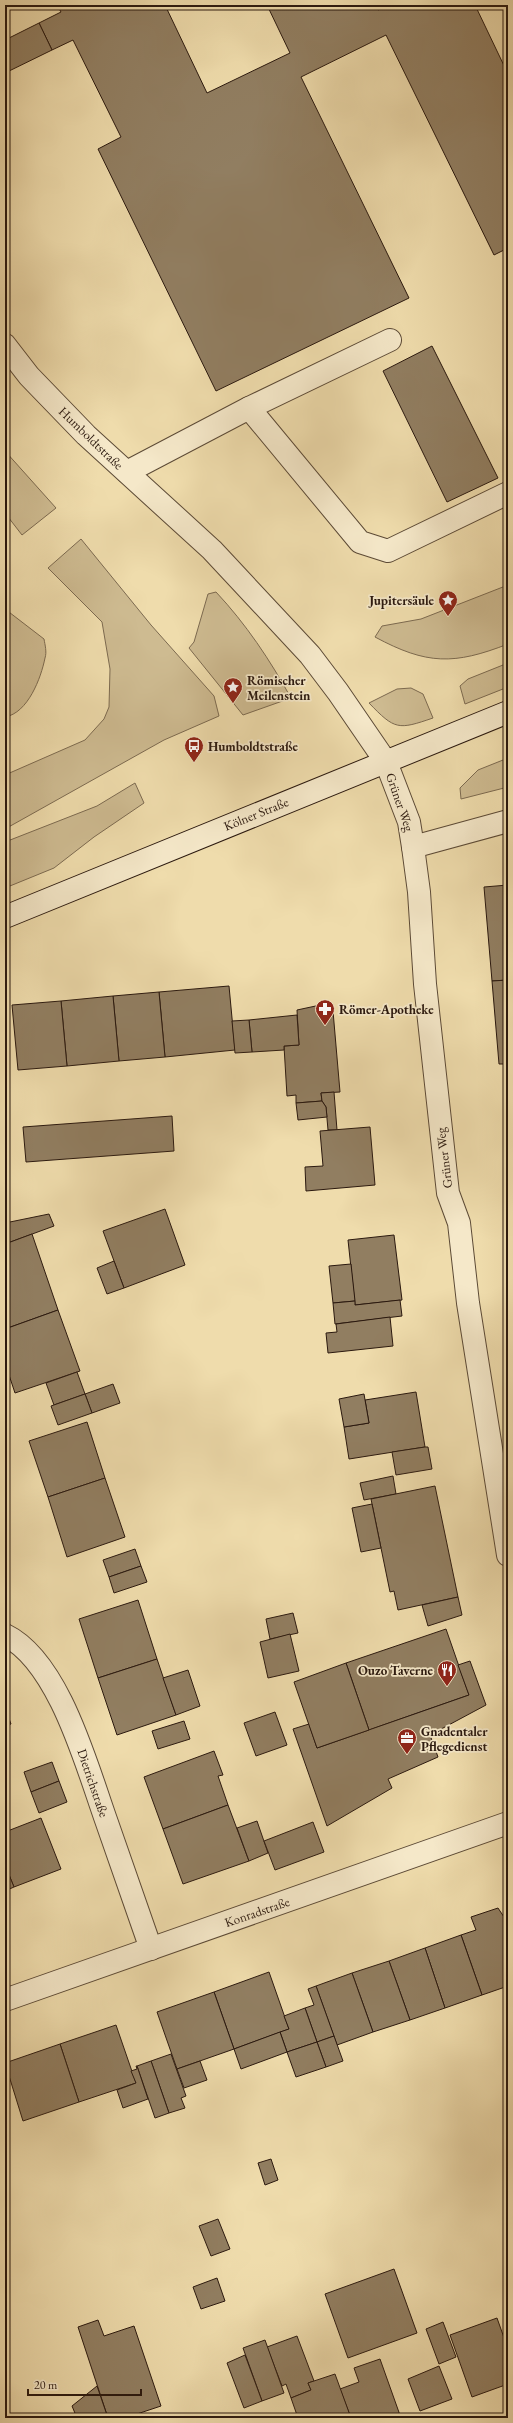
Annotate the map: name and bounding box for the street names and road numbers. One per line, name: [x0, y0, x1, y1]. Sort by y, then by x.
street label: Humboldtstraße: [55, 403, 127, 473]
street label: Grüner Weg: [382, 770, 418, 834]
street label: Kölner Straße: [221, 793, 291, 835]
street label: Grüner Weg: [432, 1126, 456, 1189]
street label: Dietrichstraße: [73, 1747, 113, 1819]
street label: Konradstraße: [222, 1893, 292, 1931]

